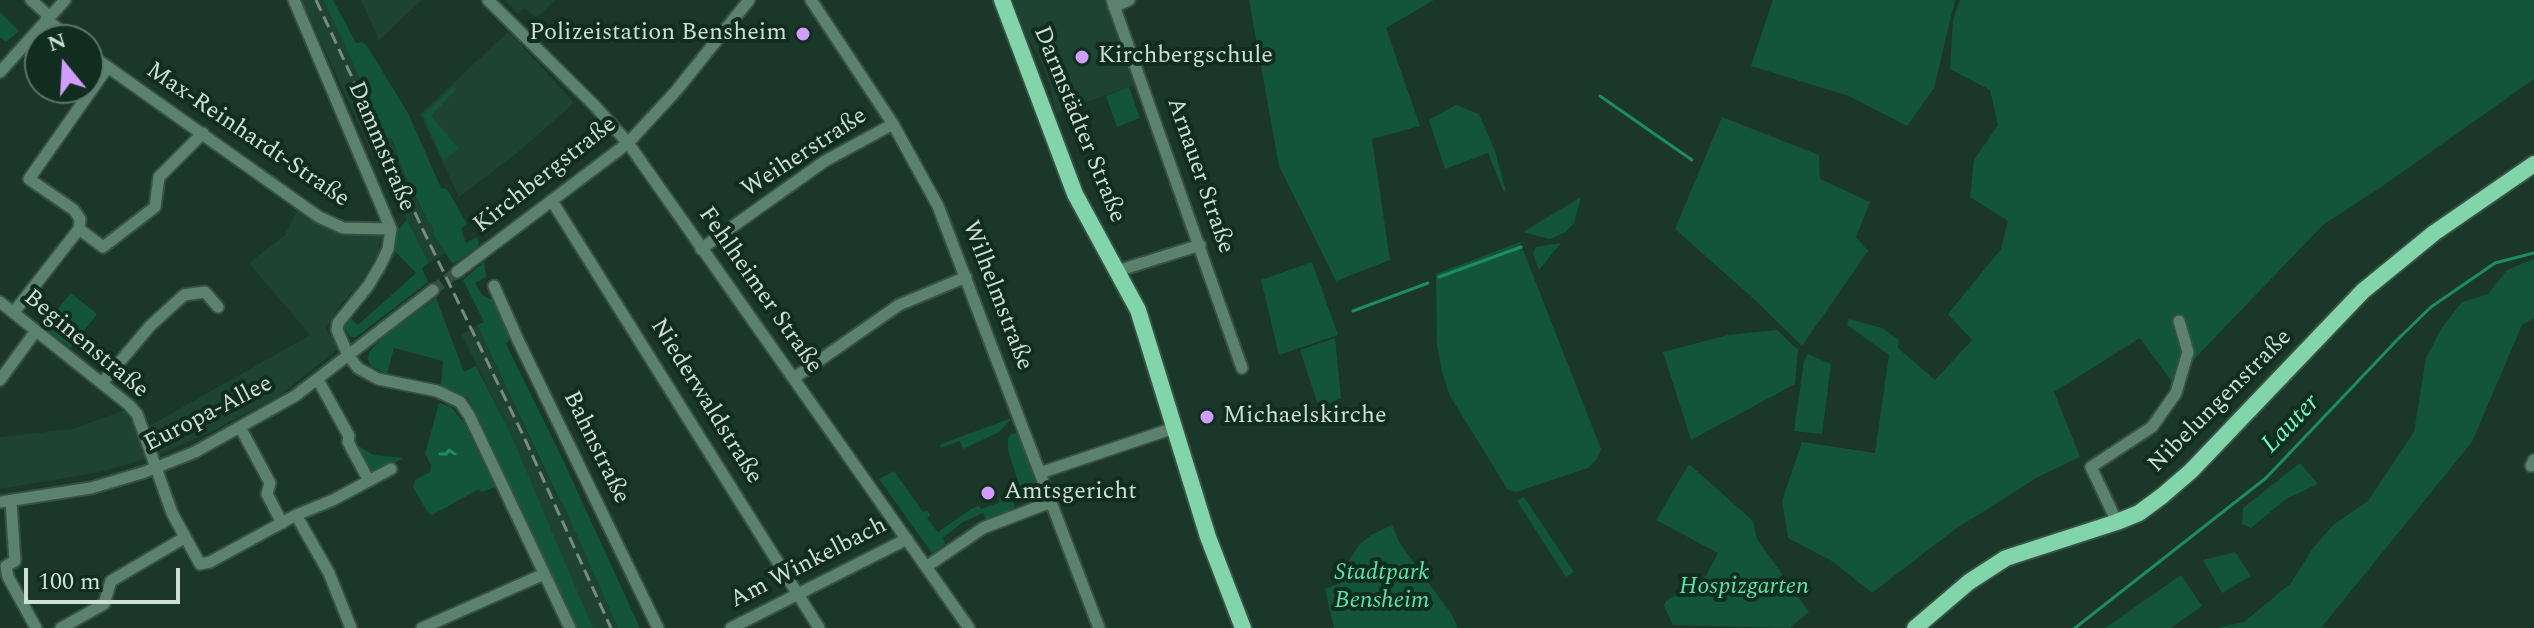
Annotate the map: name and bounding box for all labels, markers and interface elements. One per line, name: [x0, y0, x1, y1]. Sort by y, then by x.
place label: Polizeistation Bensheim: [529, 20, 787, 48]
street label: Darmstädter Straße: [1025, 23, 1131, 227]
north arrow: [24, 24, 104, 104]
text: N: [43, 24, 71, 61]
marker: Polizeistation Bensheim: [794, 25, 812, 43]
place label: Kirchbergschule: [1098, 43, 1273, 71]
marker: Kirchbergschule: [1073, 48, 1091, 66]
street label: Max-Reinhardt-Straße: [140, 57, 354, 215]
street label: Dammstraße: [340, 78, 420, 216]
street label: Arnauer Straße: [1159, 94, 1239, 258]
street label: Weiherstraße: [737, 103, 873, 205]
street label: Kirchbergstraße: [469, 111, 623, 241]
street label: Fehlheimer Straße: [691, 202, 827, 380]
street label: Wilhelmstraße: [954, 217, 1038, 375]
street label: Beginenstraße: [17, 284, 153, 406]
street label: Niederwaldstraße: [643, 314, 767, 490]
street label: Nibelungenstraße: [2143, 324, 2299, 480]
street label: Europa-Allee: [140, 370, 278, 460]
street label: Bahnstraße: [555, 387, 635, 509]
water label: Lauter: [2256, 389, 2328, 461]
place label: Michaelskirche: [1223, 403, 1387, 431]
marker: Michaelskirche: [1198, 408, 1216, 426]
place label: Amtsgericht: [1004, 479, 1137, 507]
marker: Amtsgericht: [979, 484, 997, 502]
street label: Am Winkelbach: [726, 512, 892, 616]
scale bar: [28, 552, 184, 602]
park label: Stadtpark Bensheim: [1334, 560, 1430, 616]
text: 100 m: [38, 564, 101, 600]
park label: Hospizgarten: [1679, 574, 1809, 602]

